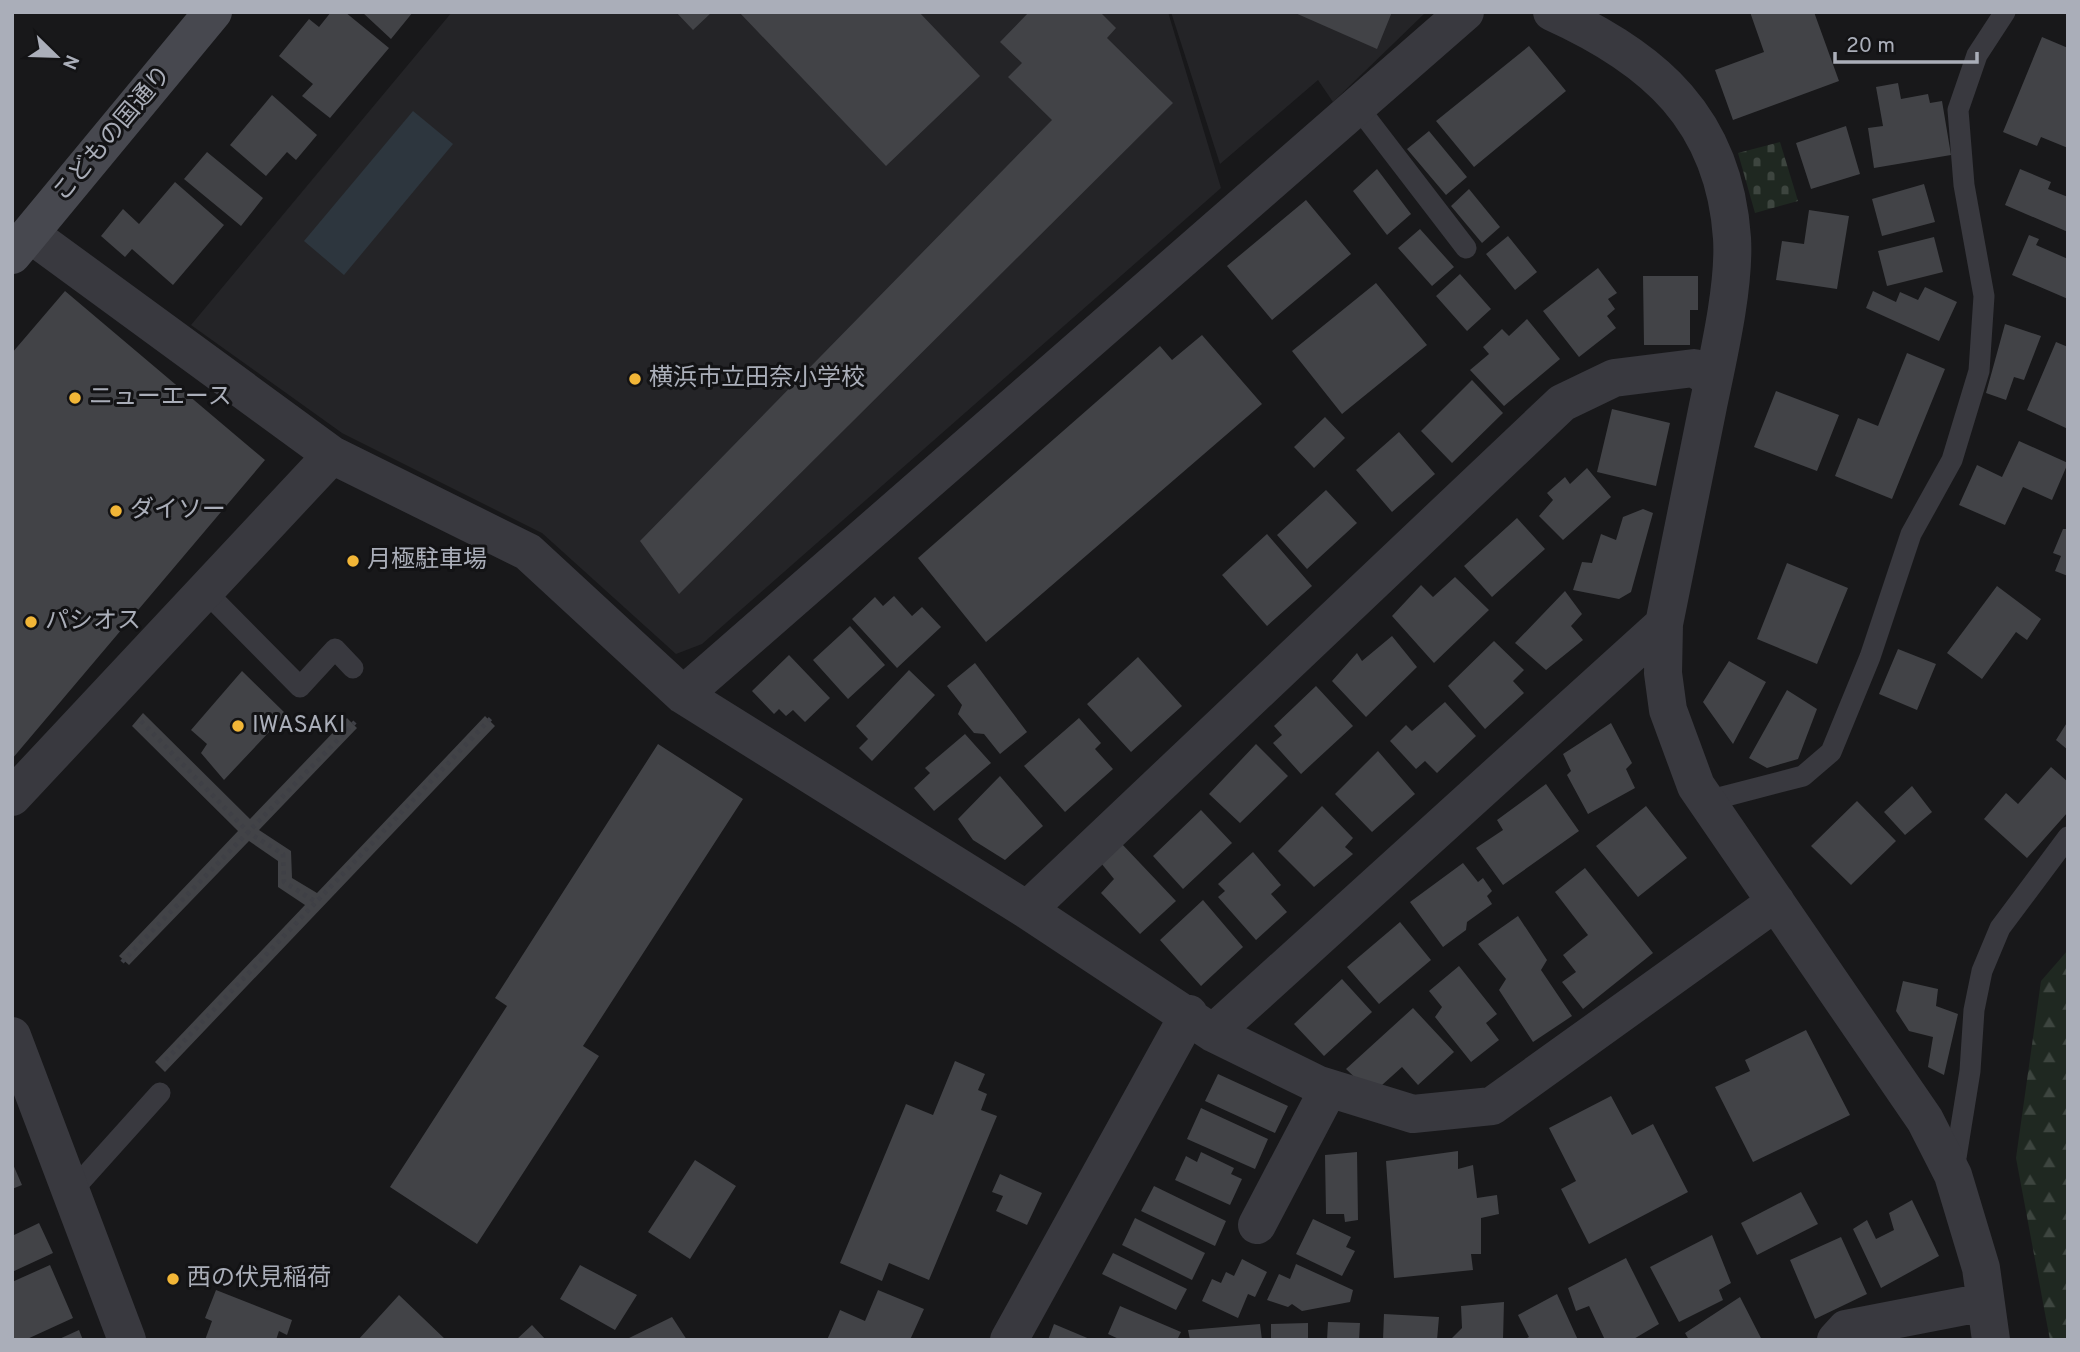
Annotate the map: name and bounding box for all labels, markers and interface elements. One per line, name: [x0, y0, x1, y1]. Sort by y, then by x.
north arrow: [21, 21, 91, 91]
scale bar: [1835, 21, 1977, 65]
text: 20 m: [1846, 33, 1895, 60]
text: N: [56, 51, 84, 73]
street label: こどもの国通り: [48, 60, 178, 208]
place label: 横浜市立田奈小学校: [649, 364, 865, 394]
marker: 横浜市立田奈小学校: [627, 371, 643, 387]
place label: ニューエース: [89, 383, 232, 413]
marker: ニューエース: [67, 390, 83, 406]
place label: ダイソー: [130, 496, 226, 526]
marker: ダイソー: [108, 503, 124, 519]
place label: 月極駐車場: [367, 546, 487, 576]
marker: 月極駐車場: [345, 553, 361, 569]
place label: パシオス: [45, 607, 141, 637]
marker: パシオス: [23, 614, 39, 630]
place label: IWASAKI: [252, 711, 346, 741]
marker: IWASAKI: [230, 718, 246, 734]
place label: 西の伏見稲荷: [187, 1264, 331, 1294]
marker: 西の伏見稲荷: [165, 1271, 181, 1287]

